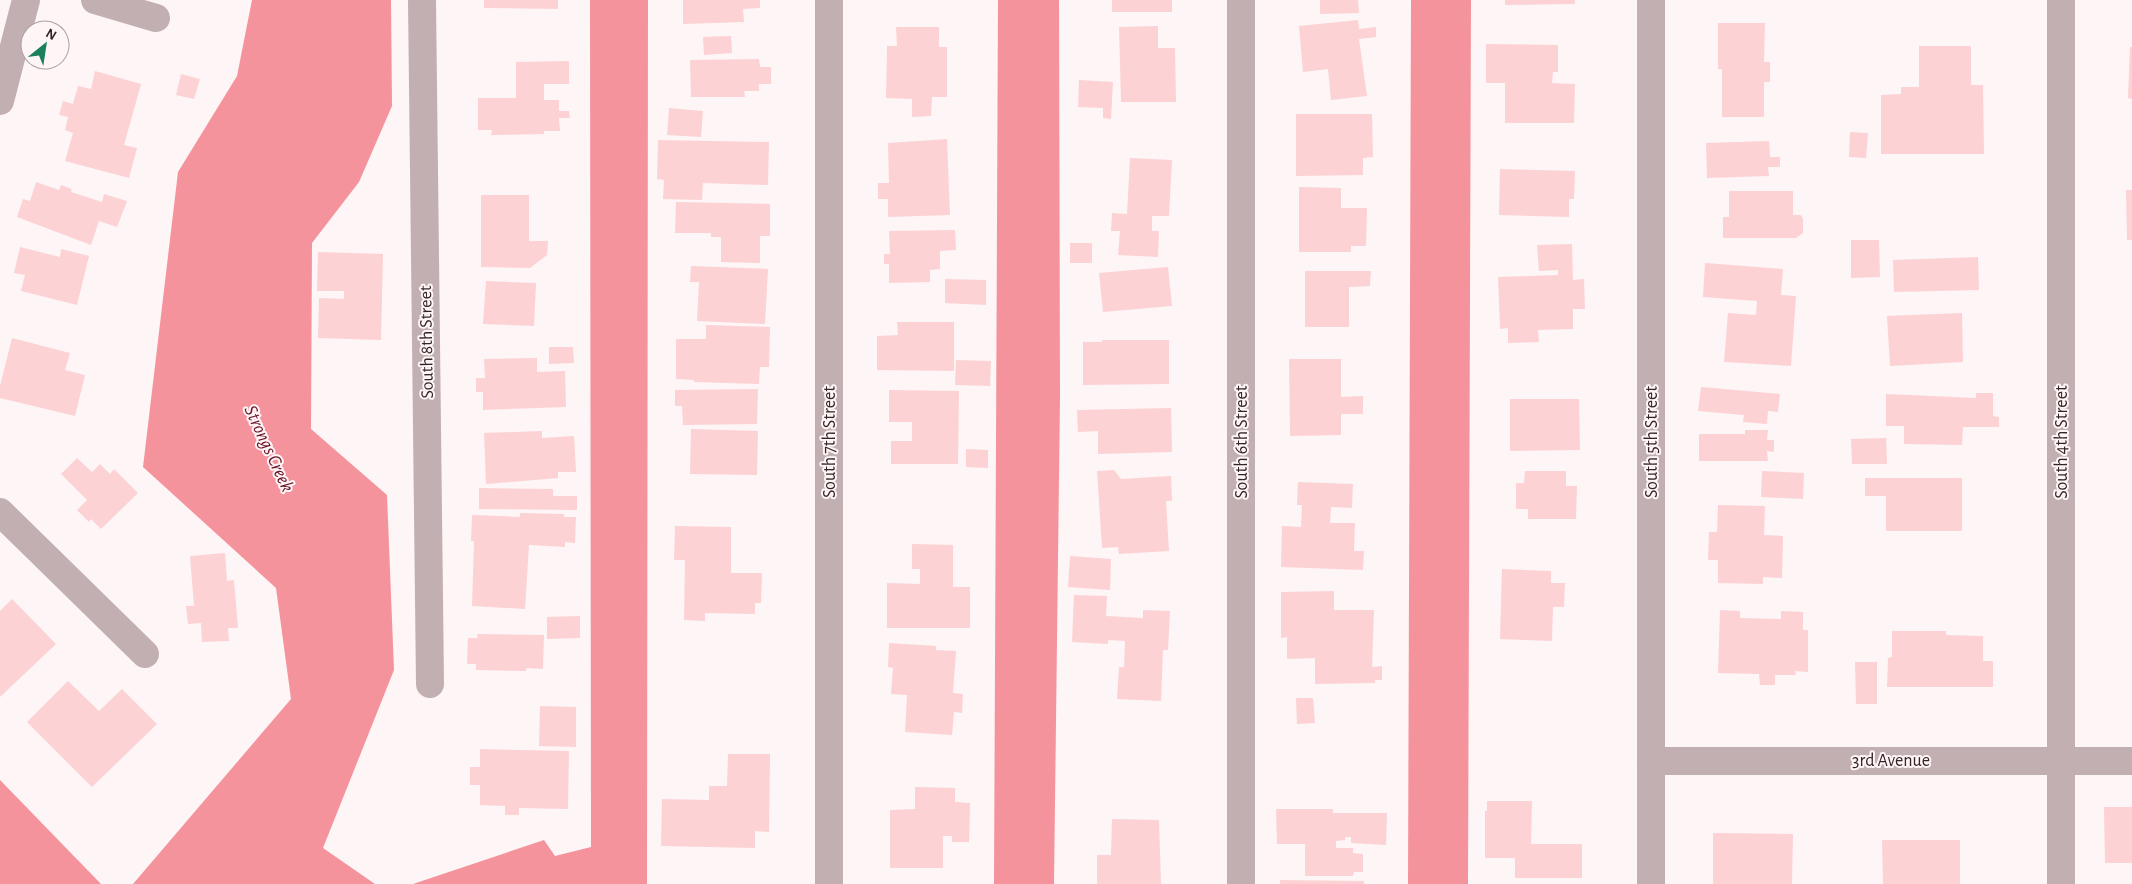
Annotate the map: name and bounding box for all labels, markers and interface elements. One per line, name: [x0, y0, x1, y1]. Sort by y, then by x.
north arrow: [20, 20, 70, 70]
text: N: [43, 26, 59, 43]
street label: South 8th Street: [417, 285, 437, 399]
street label: South 6th Street: [1233, 385, 1251, 499]
street label: South 4th Street: [2053, 385, 2071, 499]
street label: South 7th Street: [821, 386, 839, 498]
street label: South 5th Street: [1643, 386, 1661, 498]
water label: Strongs Creek: [240, 402, 297, 495]
street label: 3rd Avenue: [1852, 752, 1930, 770]

